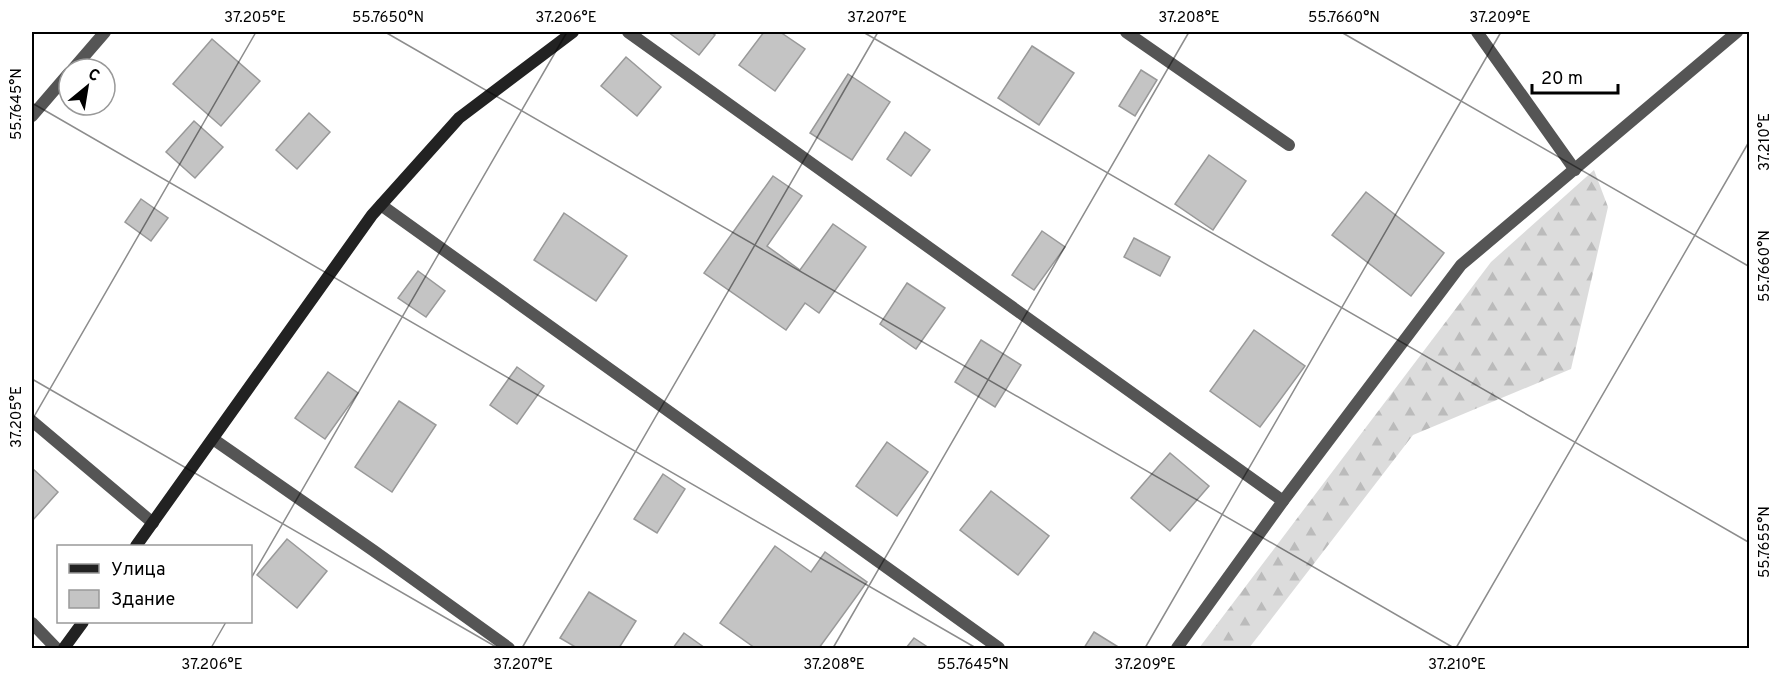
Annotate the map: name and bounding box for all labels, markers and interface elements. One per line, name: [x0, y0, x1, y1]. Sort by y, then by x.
text: 37.205°E: [224, 9, 286, 28]
text: 55.7650°N: [352, 9, 424, 28]
text: 37.206°E: [535, 9, 597, 28]
text: 37.207°E: [847, 9, 907, 28]
text: 37.208°E: [1158, 9, 1220, 28]
text: 55.7660°N: [1308, 9, 1380, 28]
text: 37.209°E: [1469, 9, 1531, 28]
north arrow: [57, 57, 117, 117]
scale bar: [1532, 57, 1618, 95]
text: С: [84, 65, 103, 87]
text: 55.7645°N: [8, 68, 27, 140]
text: 20 m: [1541, 68, 1583, 91]
text: 37.210°E: [1756, 113, 1775, 171]
text: 55.7660°N: [1756, 230, 1775, 302]
text: 37.205°E: [8, 386, 27, 448]
text: 55.7655°N: [1756, 506, 1775, 578]
legend: [57, 545, 252, 623]
text: Улица: [111, 559, 165, 582]
text: Здание: [111, 589, 175, 612]
text: 37.206°E: [181, 656, 243, 675]
text: 37.207°E: [493, 656, 553, 675]
text: 37.208°E: [803, 656, 865, 675]
text: 55.7645°N: [937, 656, 1009, 675]
text: 37.209°E: [1114, 656, 1176, 675]
text: 37.210°E: [1428, 656, 1486, 675]

